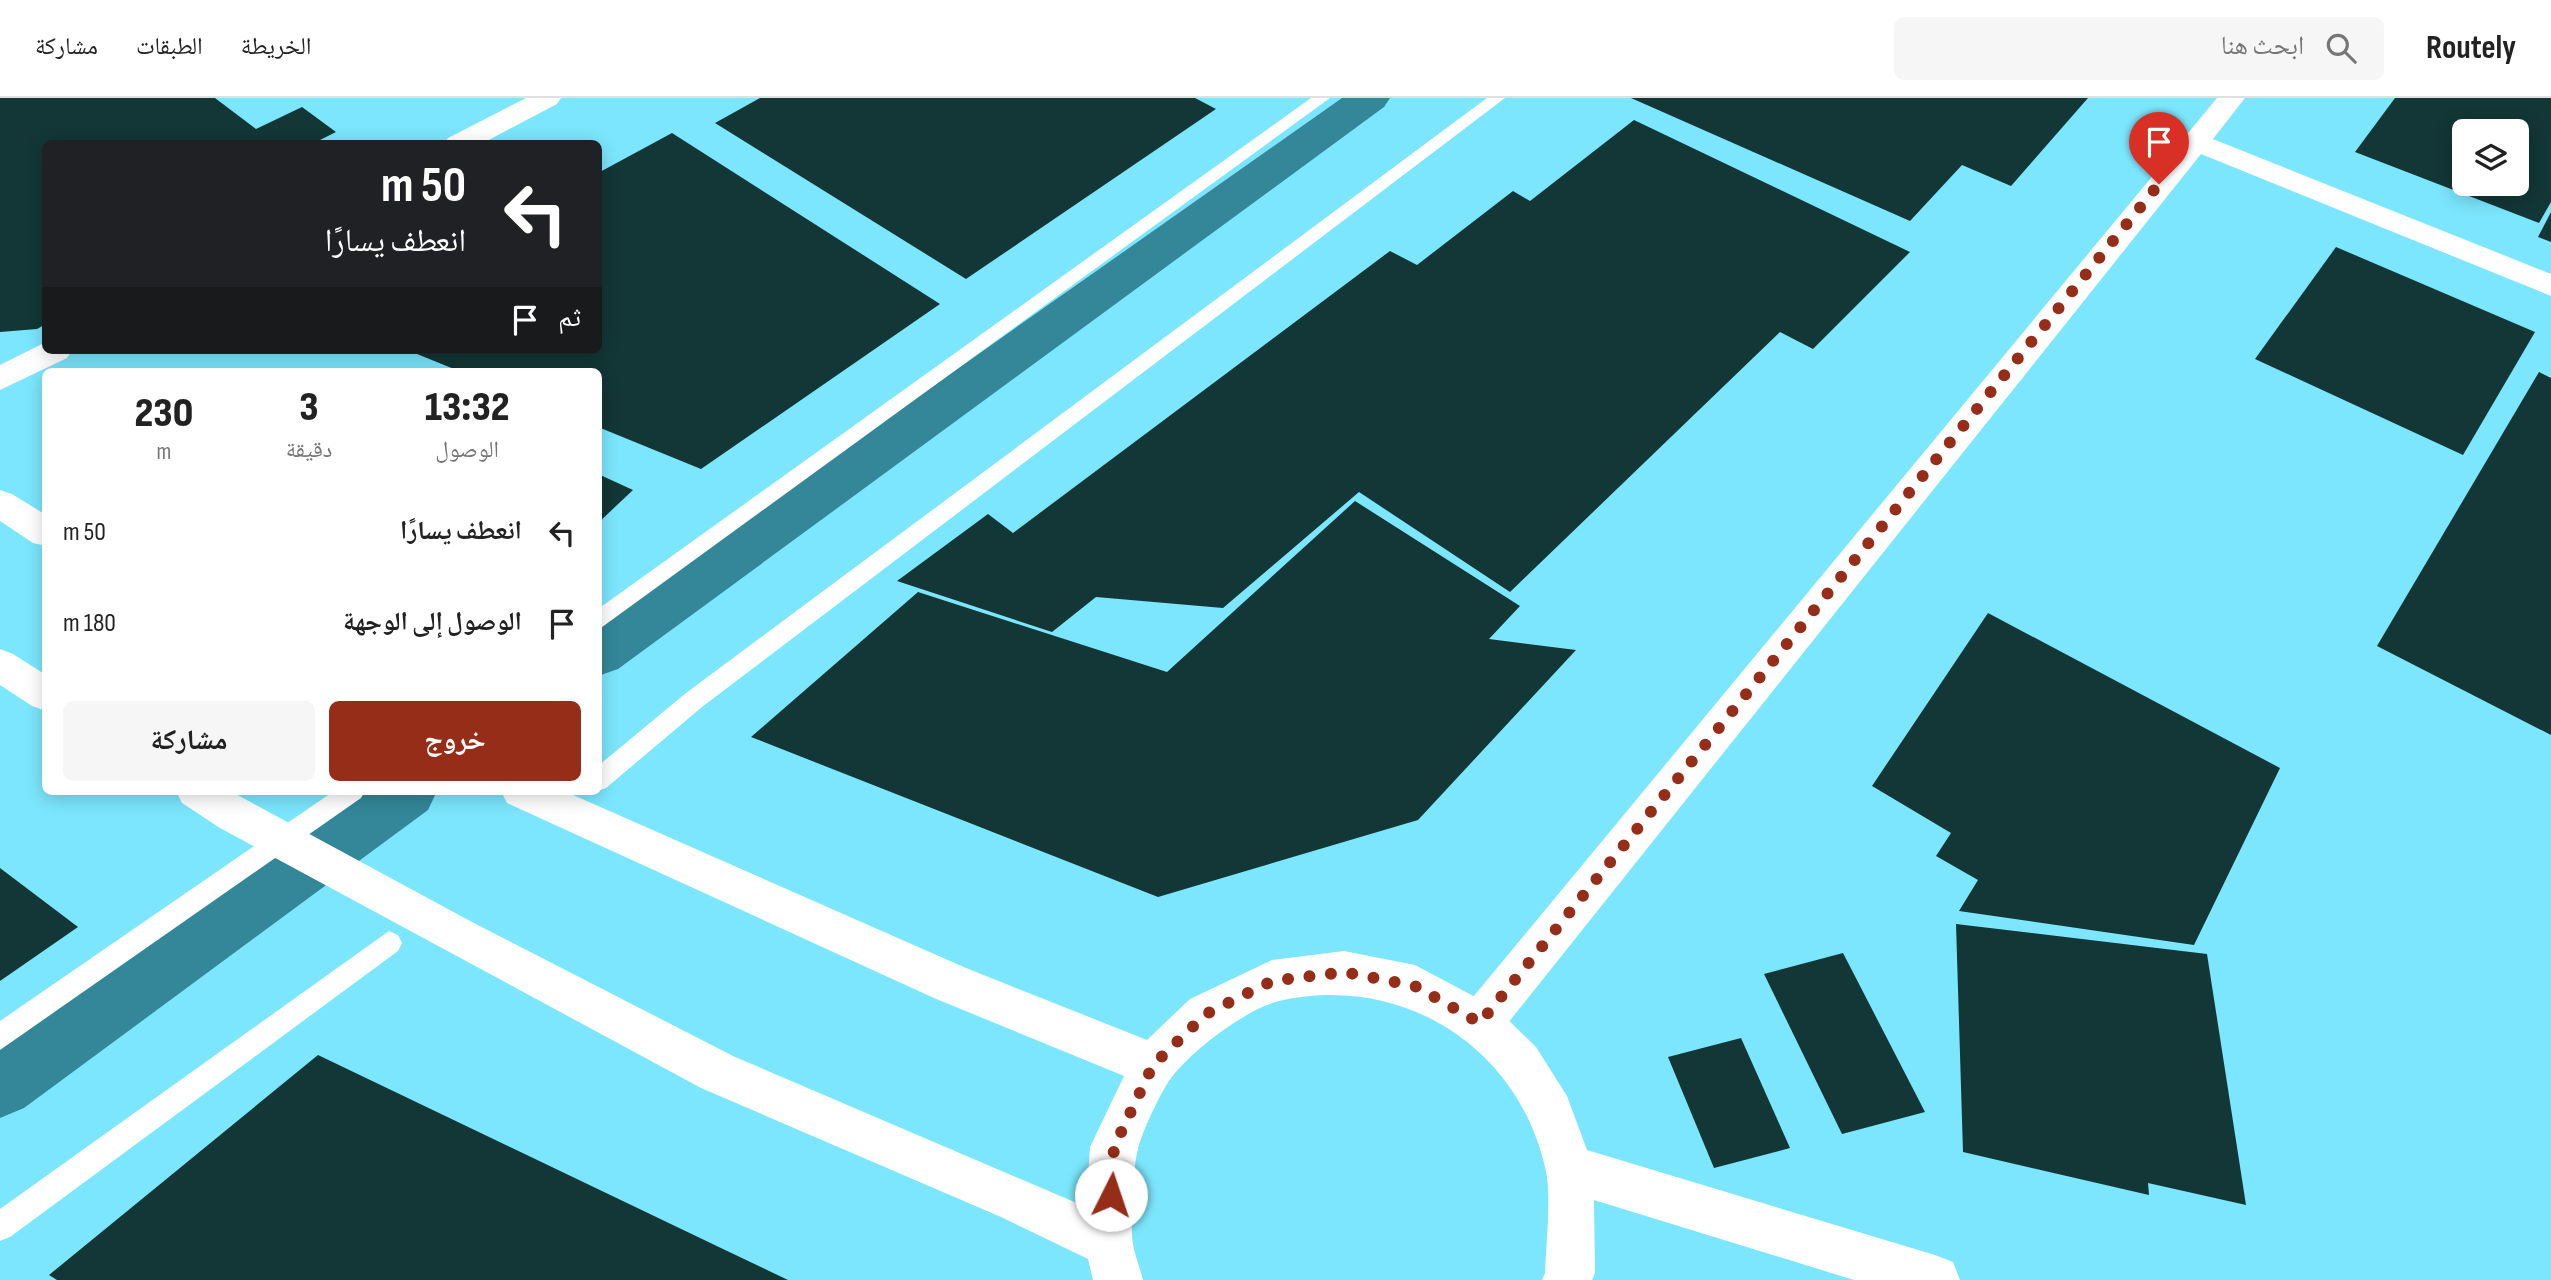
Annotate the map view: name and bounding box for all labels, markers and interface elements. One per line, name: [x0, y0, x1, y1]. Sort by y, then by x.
search box: [1894, 17, 2384, 80]
text: Routely: [2426, 28, 2516, 68]
icon: search: [2322, 29, 2360, 67]
text: ابحث هنا: [2221, 31, 2304, 62]
text: مشاركة: [35, 32, 98, 61]
text: الطبقات: [136, 32, 203, 61]
text: الخريطة: [241, 32, 311, 61]
pin: [2129, 112, 2189, 184]
map controls: [2452, 119, 2529, 196]
button: layers: [2452, 119, 2529, 196]
icon: arrive: [2140, 123, 2178, 161]
text: 50 m: [381, 157, 466, 216]
icon: left: [490, 168, 581, 259]
text: انعطف يسارًا: [325, 222, 466, 261]
icon: arrive: [506, 301, 544, 339]
text: ثم: [558, 303, 581, 334]
text: 3: [299, 382, 319, 433]
text: 13:32: [425, 382, 510, 433]
text: 230: [134, 388, 193, 439]
text: دقيقة: [286, 436, 332, 464]
text: الوصول: [435, 436, 499, 464]
text: m: [156, 438, 171, 466]
icon: left: [543, 514, 581, 552]
text: انعطف يسارًا: [400, 516, 522, 547]
text: 50 m: [63, 517, 106, 548]
icon: arrive: [543, 605, 581, 643]
text: الوصول إلى الوجهة: [343, 607, 522, 638]
text: 180 m: [63, 608, 116, 639]
button: مشاركة: [63, 701, 315, 781]
button: خروج: [329, 701, 581, 781]
position arrow: [1074, 1158, 1148, 1232]

